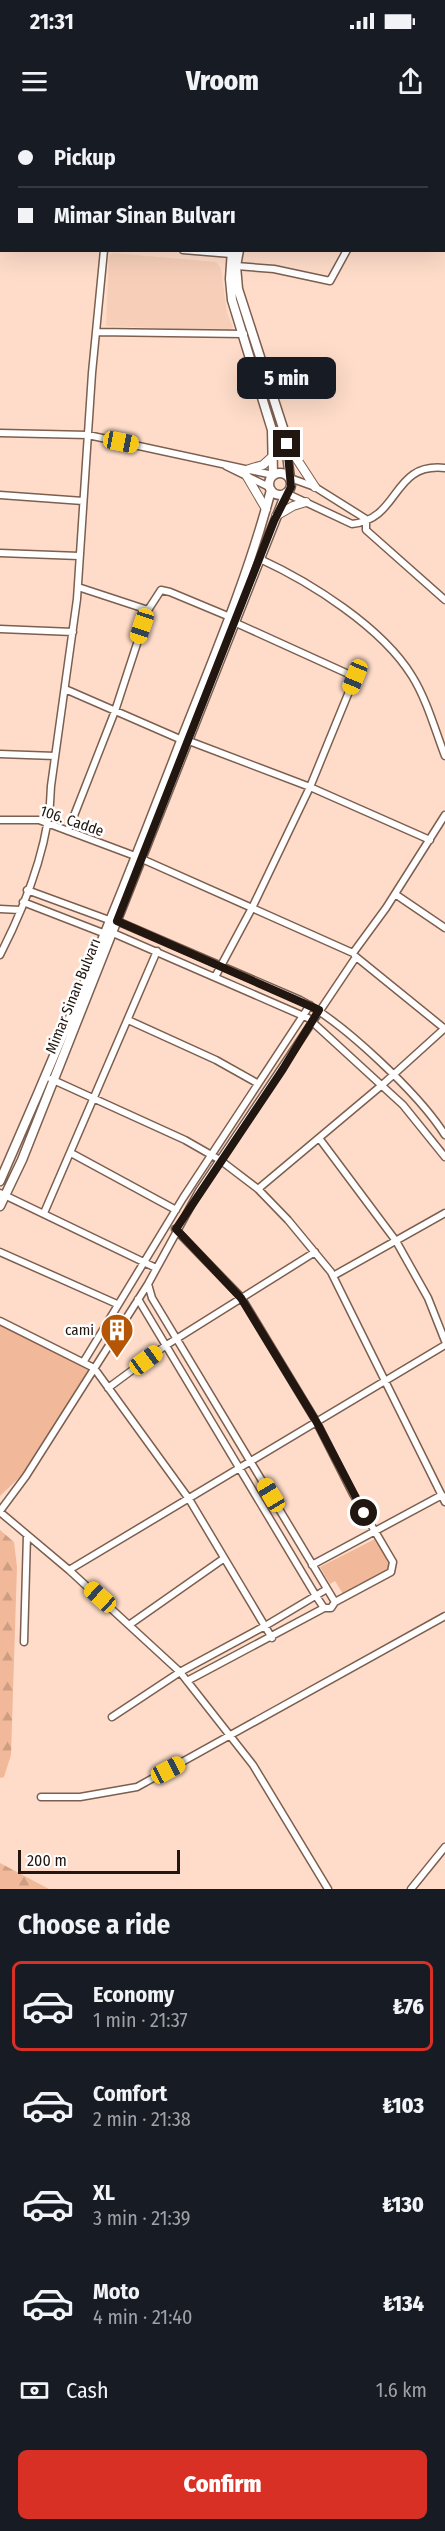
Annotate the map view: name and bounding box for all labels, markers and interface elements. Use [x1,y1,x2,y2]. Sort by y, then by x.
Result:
text: 21:31 [30,8,74,35]
icon: menu [18,65,51,98]
text: Vroom [186,65,259,97]
icon: share [394,65,427,98]
text: Pickup [54,144,116,171]
text: Mimar Sinan Bulvarı [54,202,236,229]
callout: 5 min [238,357,336,399]
text: 5 min [264,366,309,390]
car [102,430,140,454]
route end [273,430,300,457]
car [128,606,156,646]
car [340,657,370,697]
street label: 106. Cadde [38,802,106,840]
street label: Mimar Sinan Bulvarı [42,936,104,1056]
building icon: cami [99,1312,135,1359]
place label: cami [65,1321,94,1339]
car [126,1342,166,1378]
car [254,1475,288,1515]
route start [350,1499,377,1526]
car [81,1578,119,1616]
car [148,1754,188,1786]
scale bar [18,1847,180,1874]
text: 200 m [27,1851,67,1870]
text: Choose a ride [18,1909,170,1941]
icon: car [21,1979,75,2033]
text: Economy [93,1981,174,2008]
text: ₺76 [392,1993,424,2020]
text: 1 min · 21:37 [93,2008,188,2032]
icon: car [21,2078,75,2132]
text: Comfort [93,2080,167,2107]
text: ₺103 [382,2092,424,2119]
text: 2 min · 21:38 [93,2107,191,2131]
icon: car [21,2177,75,2231]
text: XL [93,2179,115,2206]
text: ₺130 [382,2191,424,2218]
text: 3 min · 21:39 [93,2206,190,2230]
icon: car [21,2276,75,2330]
text: Moto [93,2278,140,2305]
text: ₺134 [383,2290,424,2317]
text: 4 min · 21:40 [93,2305,192,2329]
icon: cash [18,2374,51,2407]
text: Cash [66,2377,109,2404]
text: 1.6 km [376,2378,427,2402]
button: Confirm [18,2450,427,2519]

